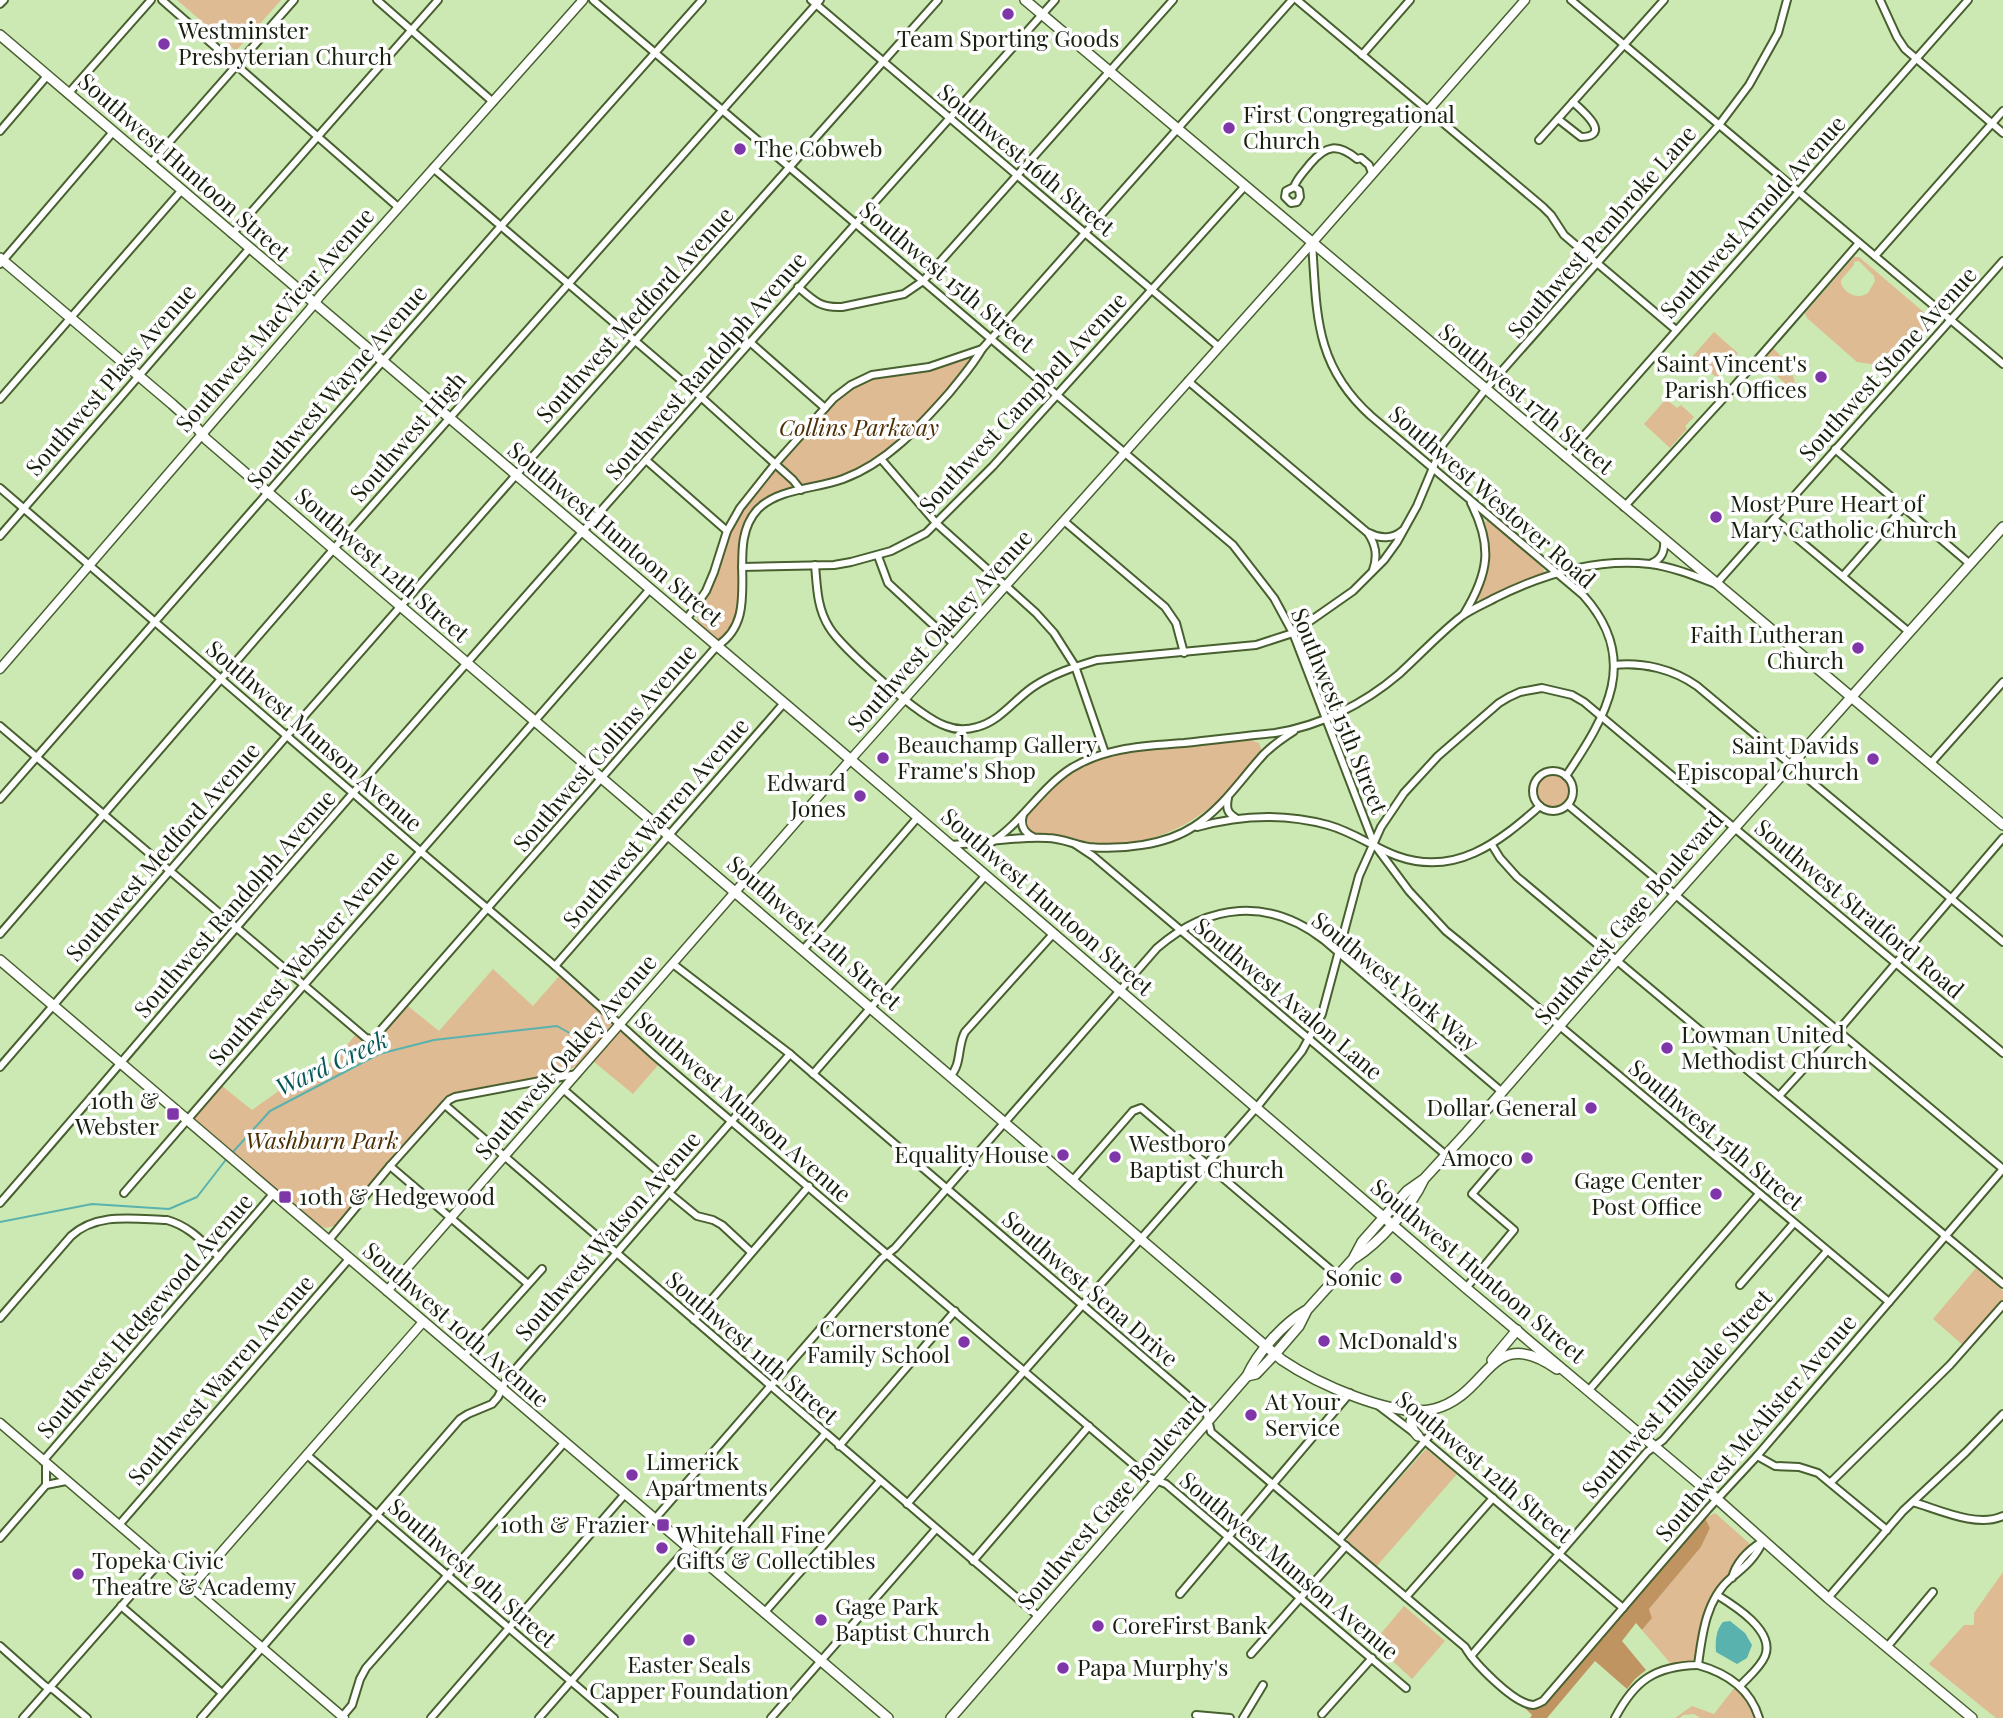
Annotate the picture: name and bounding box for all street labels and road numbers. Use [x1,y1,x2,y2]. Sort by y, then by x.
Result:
street label: Southwest Huntoon Street [72,65,298,267]
street label: Southwest 16th Street [932,76,1123,243]
street label: Southwest Arnold Avenue [1652,108,1852,324]
street label: Southwest Pembroke Lane [1500,118,1702,344]
street label: Southwest 15th Street [854,193,1043,359]
street label: Southwest Medford Avenue [528,199,739,429]
street label: Southwest MacVicar Avenue [168,200,380,438]
street label: Southwest Randolph Avenue [597,244,813,486]
street label: Southwest Stone Avenue [1791,259,1983,467]
street label: Southwest Plass Avenue [18,276,202,482]
street label: Southwest Wayne Avenue [239,277,433,495]
street label: Southwest Campbell Avenue [911,284,1133,519]
street label: Southwest 17th Street [1433,315,1622,481]
street label: Southwest High [342,364,472,508]
street label: Southwest Westover Road [1383,398,1603,594]
street label: Southwest Huntoon Street [502,434,731,633]
street label: Southwest 12th Street [289,480,477,649]
street label: Southwest Oakley Avenue [839,522,1038,738]
street label: Southwest 15th Street [1285,603,1396,819]
street label: Southwest Munson Avenue [200,632,430,837]
street label: Southwest Collins Avenue [505,637,703,857]
street label: Southwest Warren Avenue [555,710,755,934]
street label: Southwest Medford Avenue [58,735,266,967]
street label: Southwest Randolph Avenue [126,782,342,1024]
street label: Southwest Huntoon Street [935,800,1161,1002]
street label: Southwest Gage Boulevard [1526,804,1729,1030]
street label: Southwest Stratford Road [1749,811,1971,1005]
street label: Southwest Webster Avenue [200,843,405,1072]
street label: Southwest 12th Street [721,848,909,1017]
street label: Southwest York Way [1306,904,1486,1058]
street label: Southwest Avalon Lane [1188,910,1390,1086]
street label: Southwest Oakley Avenue [467,947,663,1165]
street label: Southwest Munson Avenue [629,1003,859,1208]
street label: Southwest 15th Street [1623,1051,1812,1217]
street label: Southwest Watson Avenue [507,1123,707,1347]
street label: Southwest Huntoon Street [1365,1171,1594,1370]
street label: Southwest Hedgewood Avenue [29,1186,259,1444]
street label: Southwest Sena Drive [996,1203,1186,1373]
street label: Southwest 10th Avenue [357,1234,557,1413]
street label: Southwest 11th Street [660,1263,846,1431]
street label: Southwest Warren Avenue [120,1267,320,1491]
street label: Southwest Hillsdale Street [1574,1281,1779,1504]
street label: Southwest McAlister Avenue [1647,1307,1862,1547]
street label: Southwest 12th Street [1390,1383,1580,1549]
street label: Southwest Gage Boulevard [1009,1389,1212,1615]
street label: Southwest Munson Avenue [1174,1464,1406,1666]
street label: Southwest 9th Street [382,1490,564,1654]

